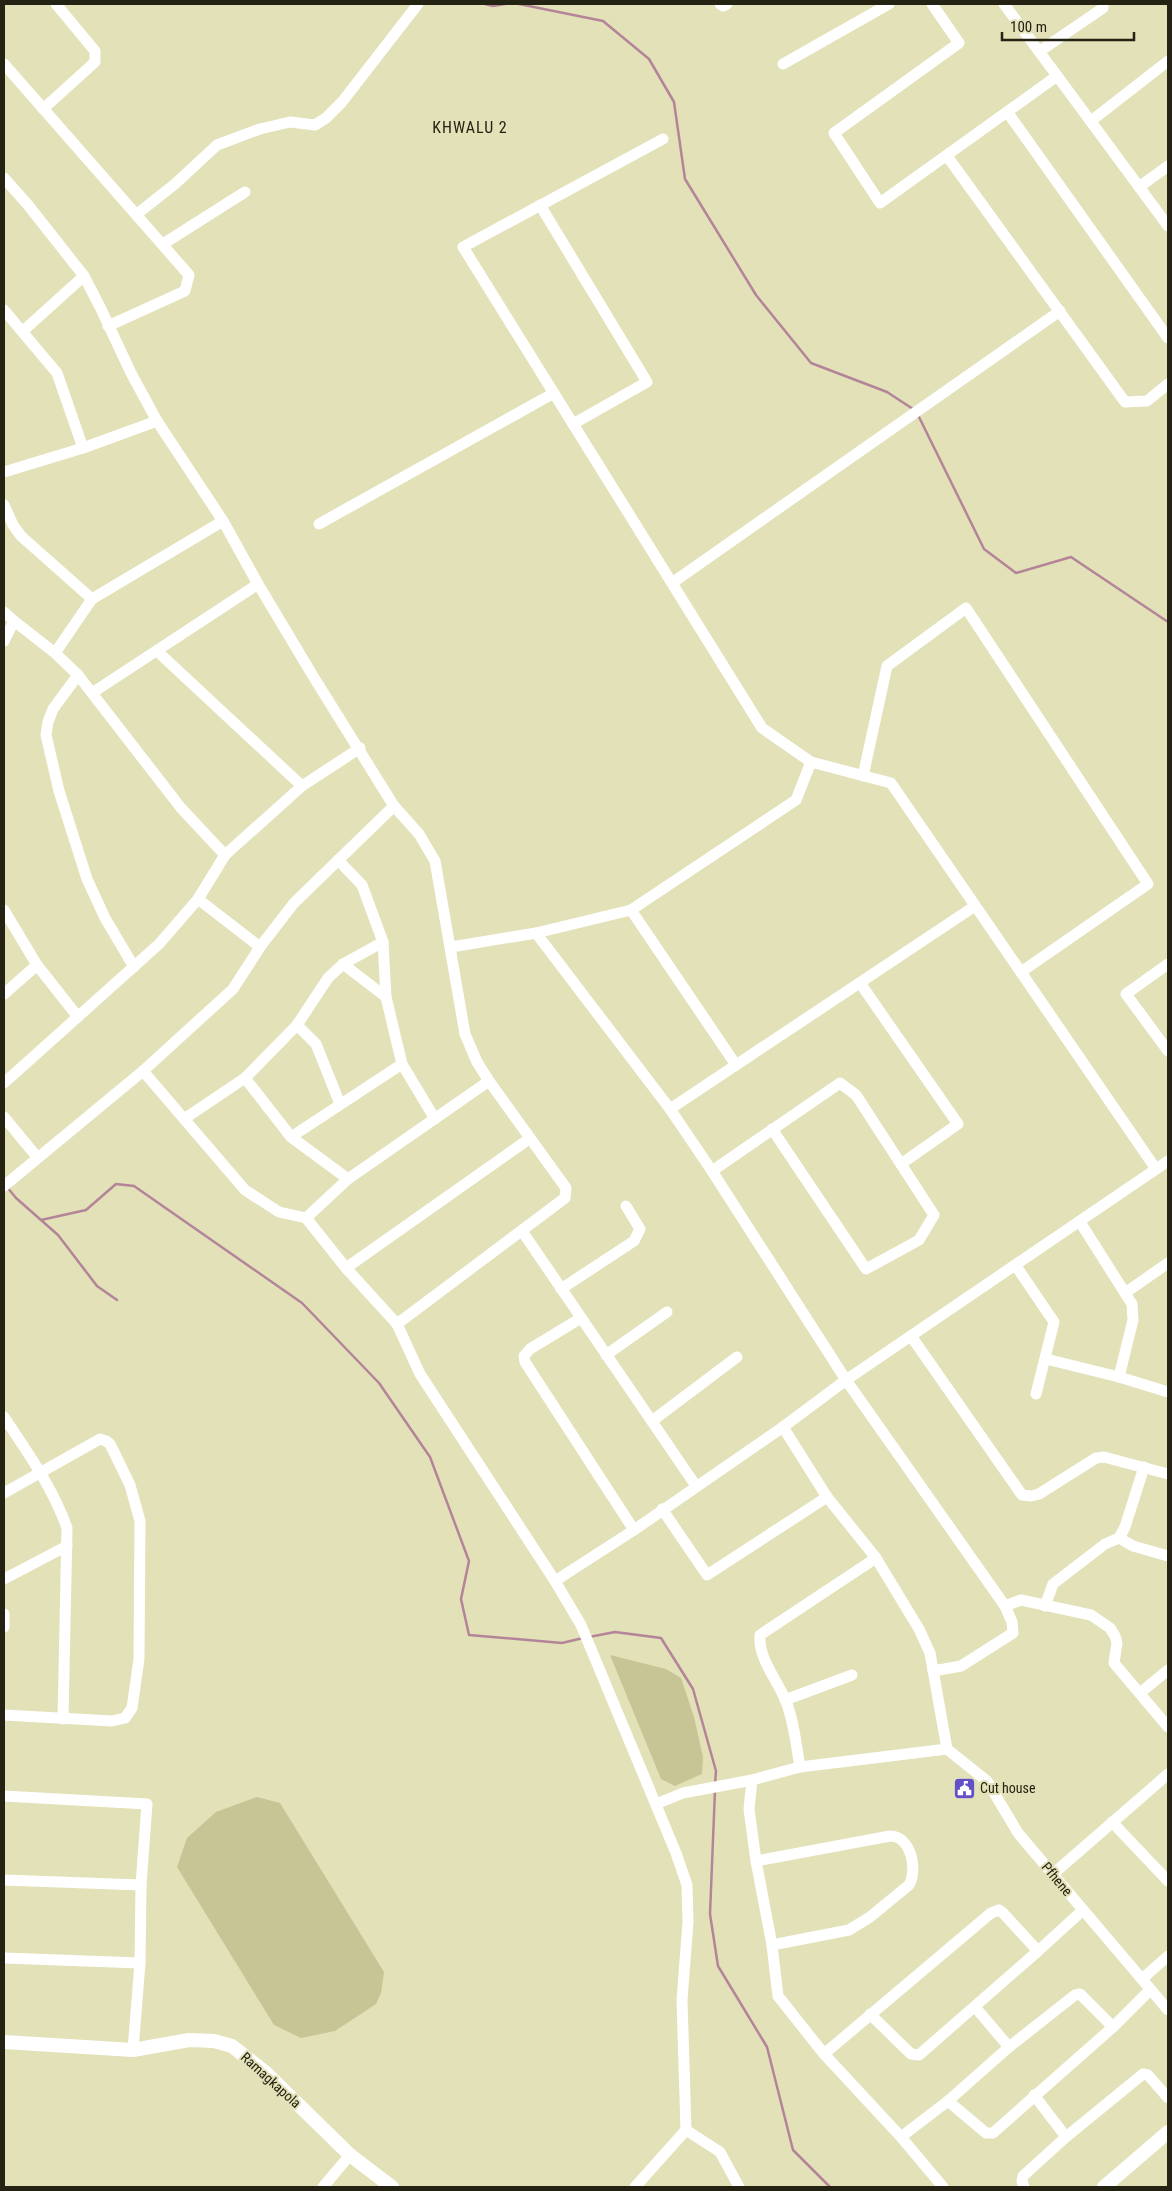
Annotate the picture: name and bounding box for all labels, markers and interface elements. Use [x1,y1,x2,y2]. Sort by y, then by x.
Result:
scale bar [1002,10,1134,42]
text: 100 m [1010,18,1047,36]
district label: KHWALU 2 [432,118,508,137]
public building icon: Cut house [952,1776,976,1800]
place label: Cut house [980,1780,1036,1796]
street label: Pfhene [1038,1859,1076,1899]
street label: Ramagkapola [238,2049,304,2111]

